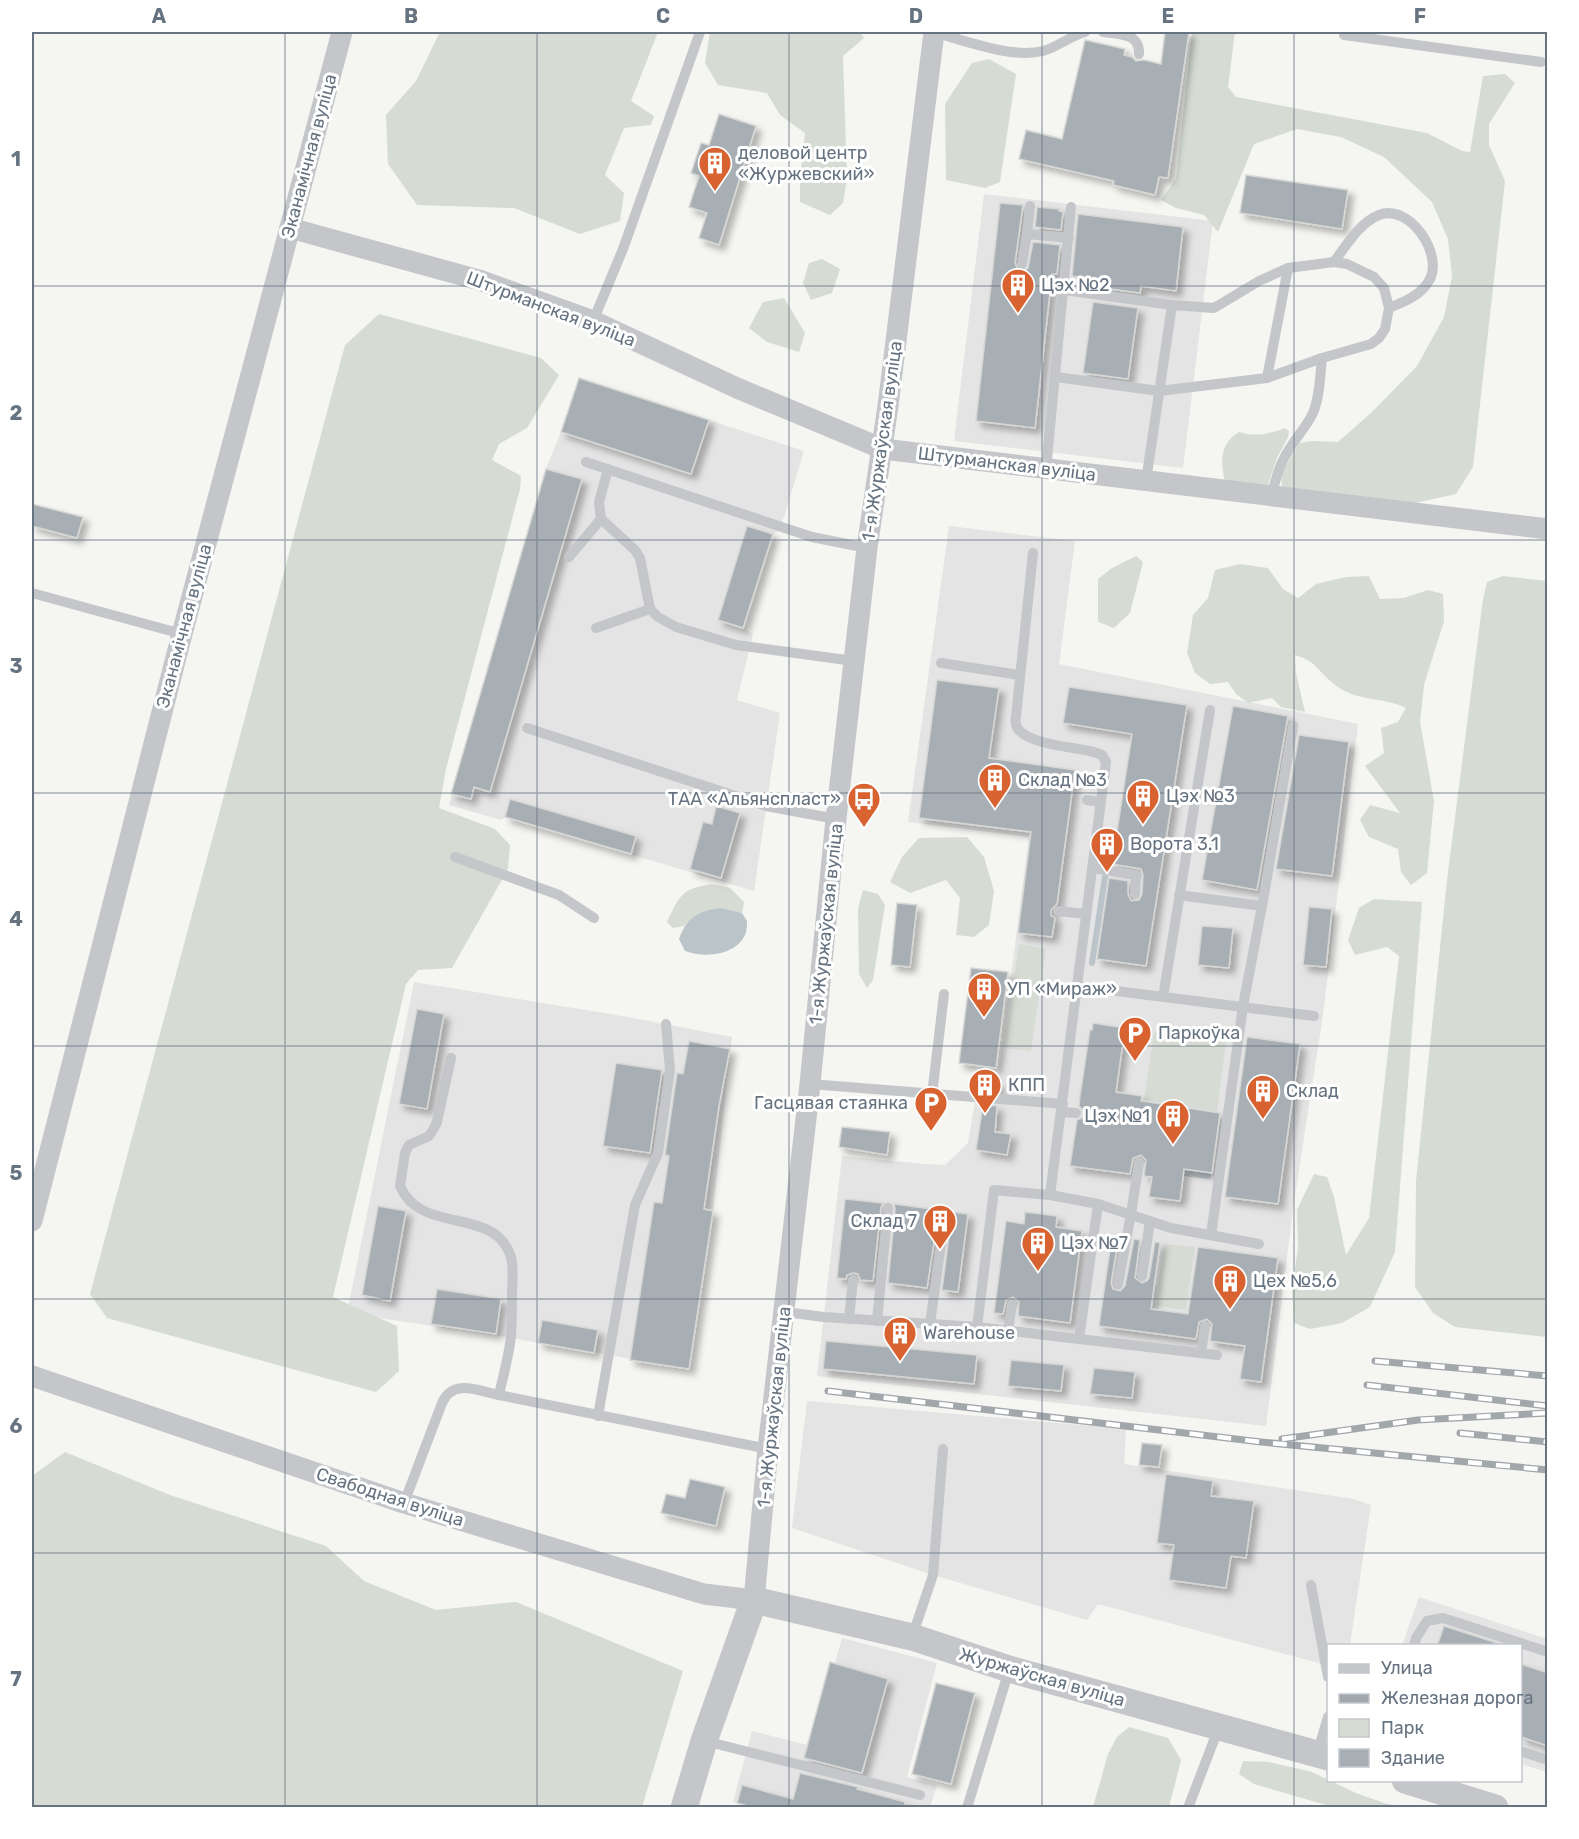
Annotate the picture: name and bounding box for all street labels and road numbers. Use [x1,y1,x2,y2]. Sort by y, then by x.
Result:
street label: Эканамічная вуліца [277,72,341,240]
street label: Штурманская вуліца [463,267,639,351]
street label: 1-я Журжаўская вуліца [857,339,907,543]
street label: Штурманская вуліца [917,442,1097,486]
street label: Эканамічная вуліца [152,542,216,710]
street label: 1-я Журжаўская вуліца [805,822,847,1026]
street label: 1-я Журжаўская вуліца [753,1305,795,1509]
street label: Свабодная вуліца [313,1463,467,1531]
street label: Журжаўская вуліца [957,1643,1127,1711]

